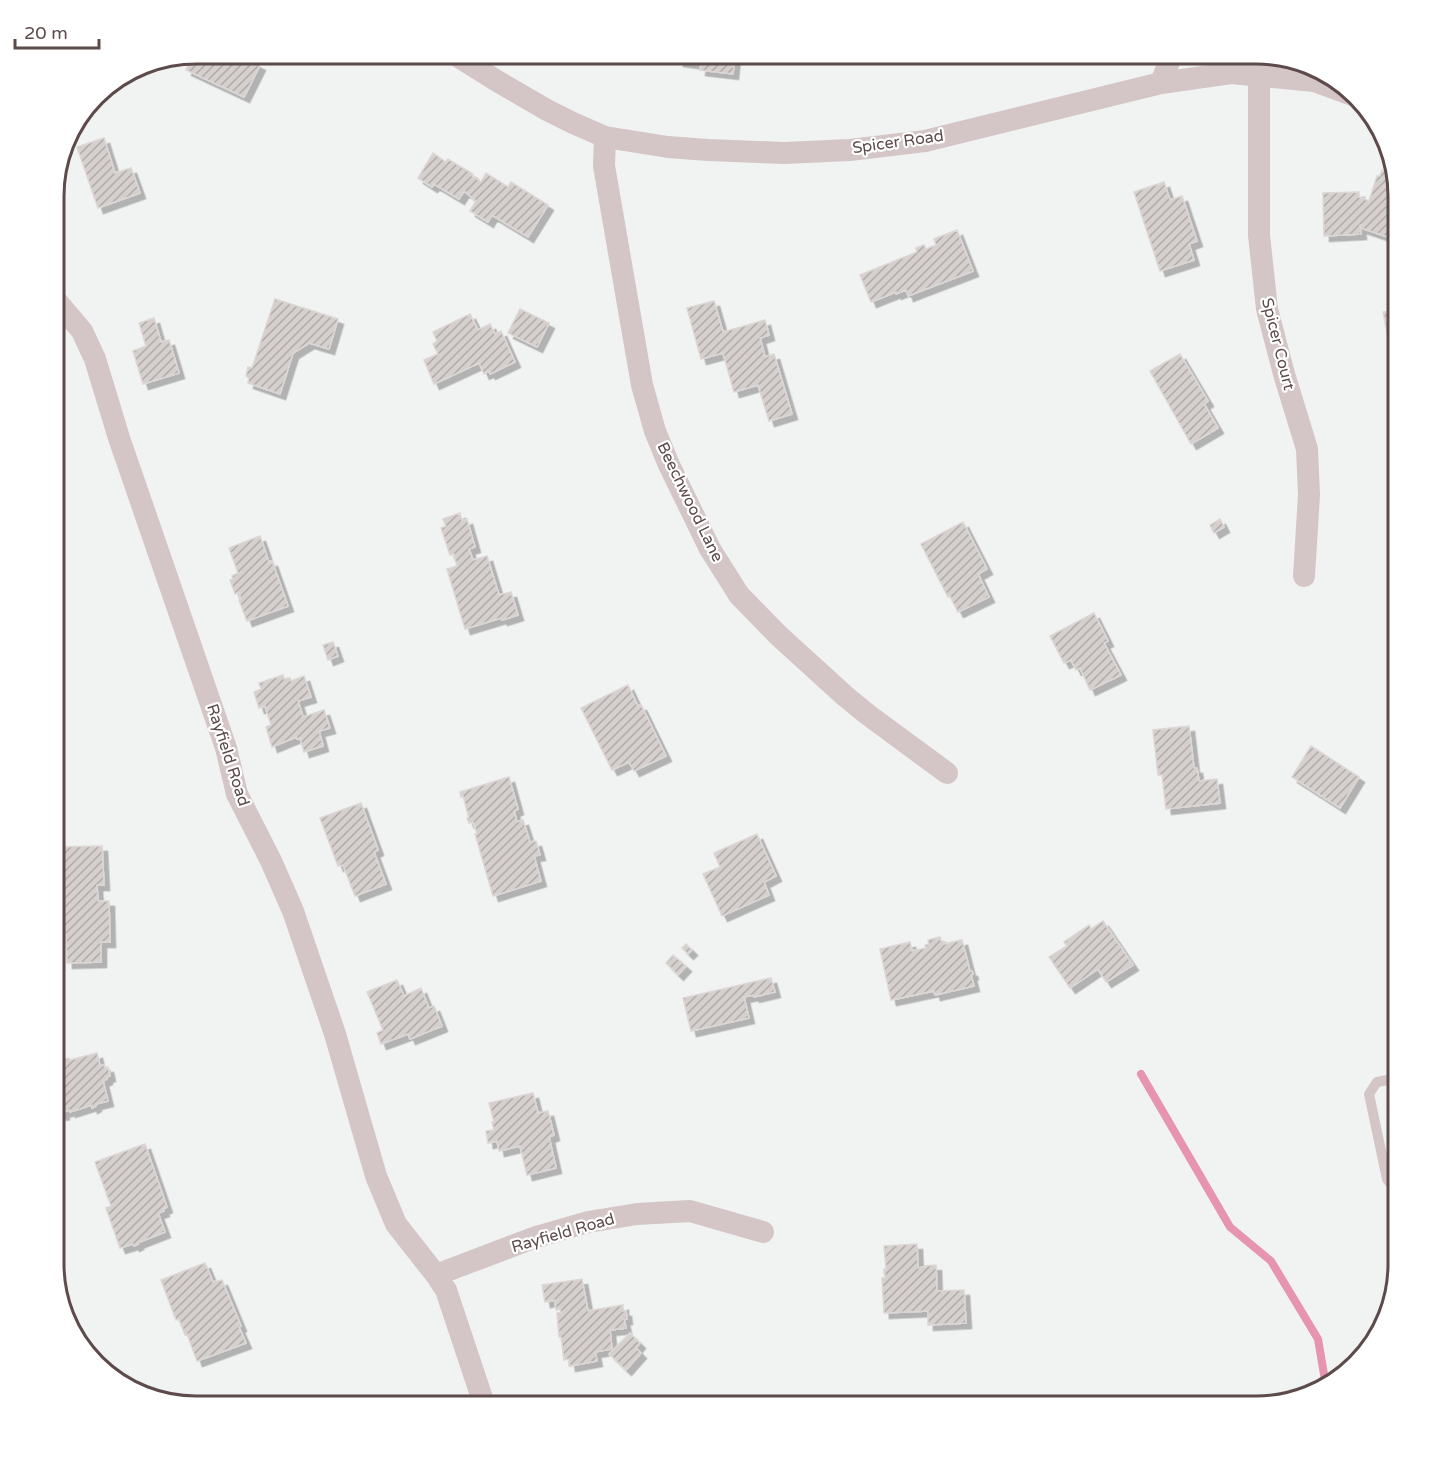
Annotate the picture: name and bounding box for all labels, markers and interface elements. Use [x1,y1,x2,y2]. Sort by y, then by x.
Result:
scale bar [15,12,99,50]
text: 20 m [24,22,68,44]
street label: Spicer Road [851,126,945,158]
street label: Spicer Court [1257,296,1299,392]
street label: Beechwood Lane [652,439,728,565]
street label: Rayfield Road [202,701,254,809]
street label: Rayfield Road [509,1209,617,1257]

